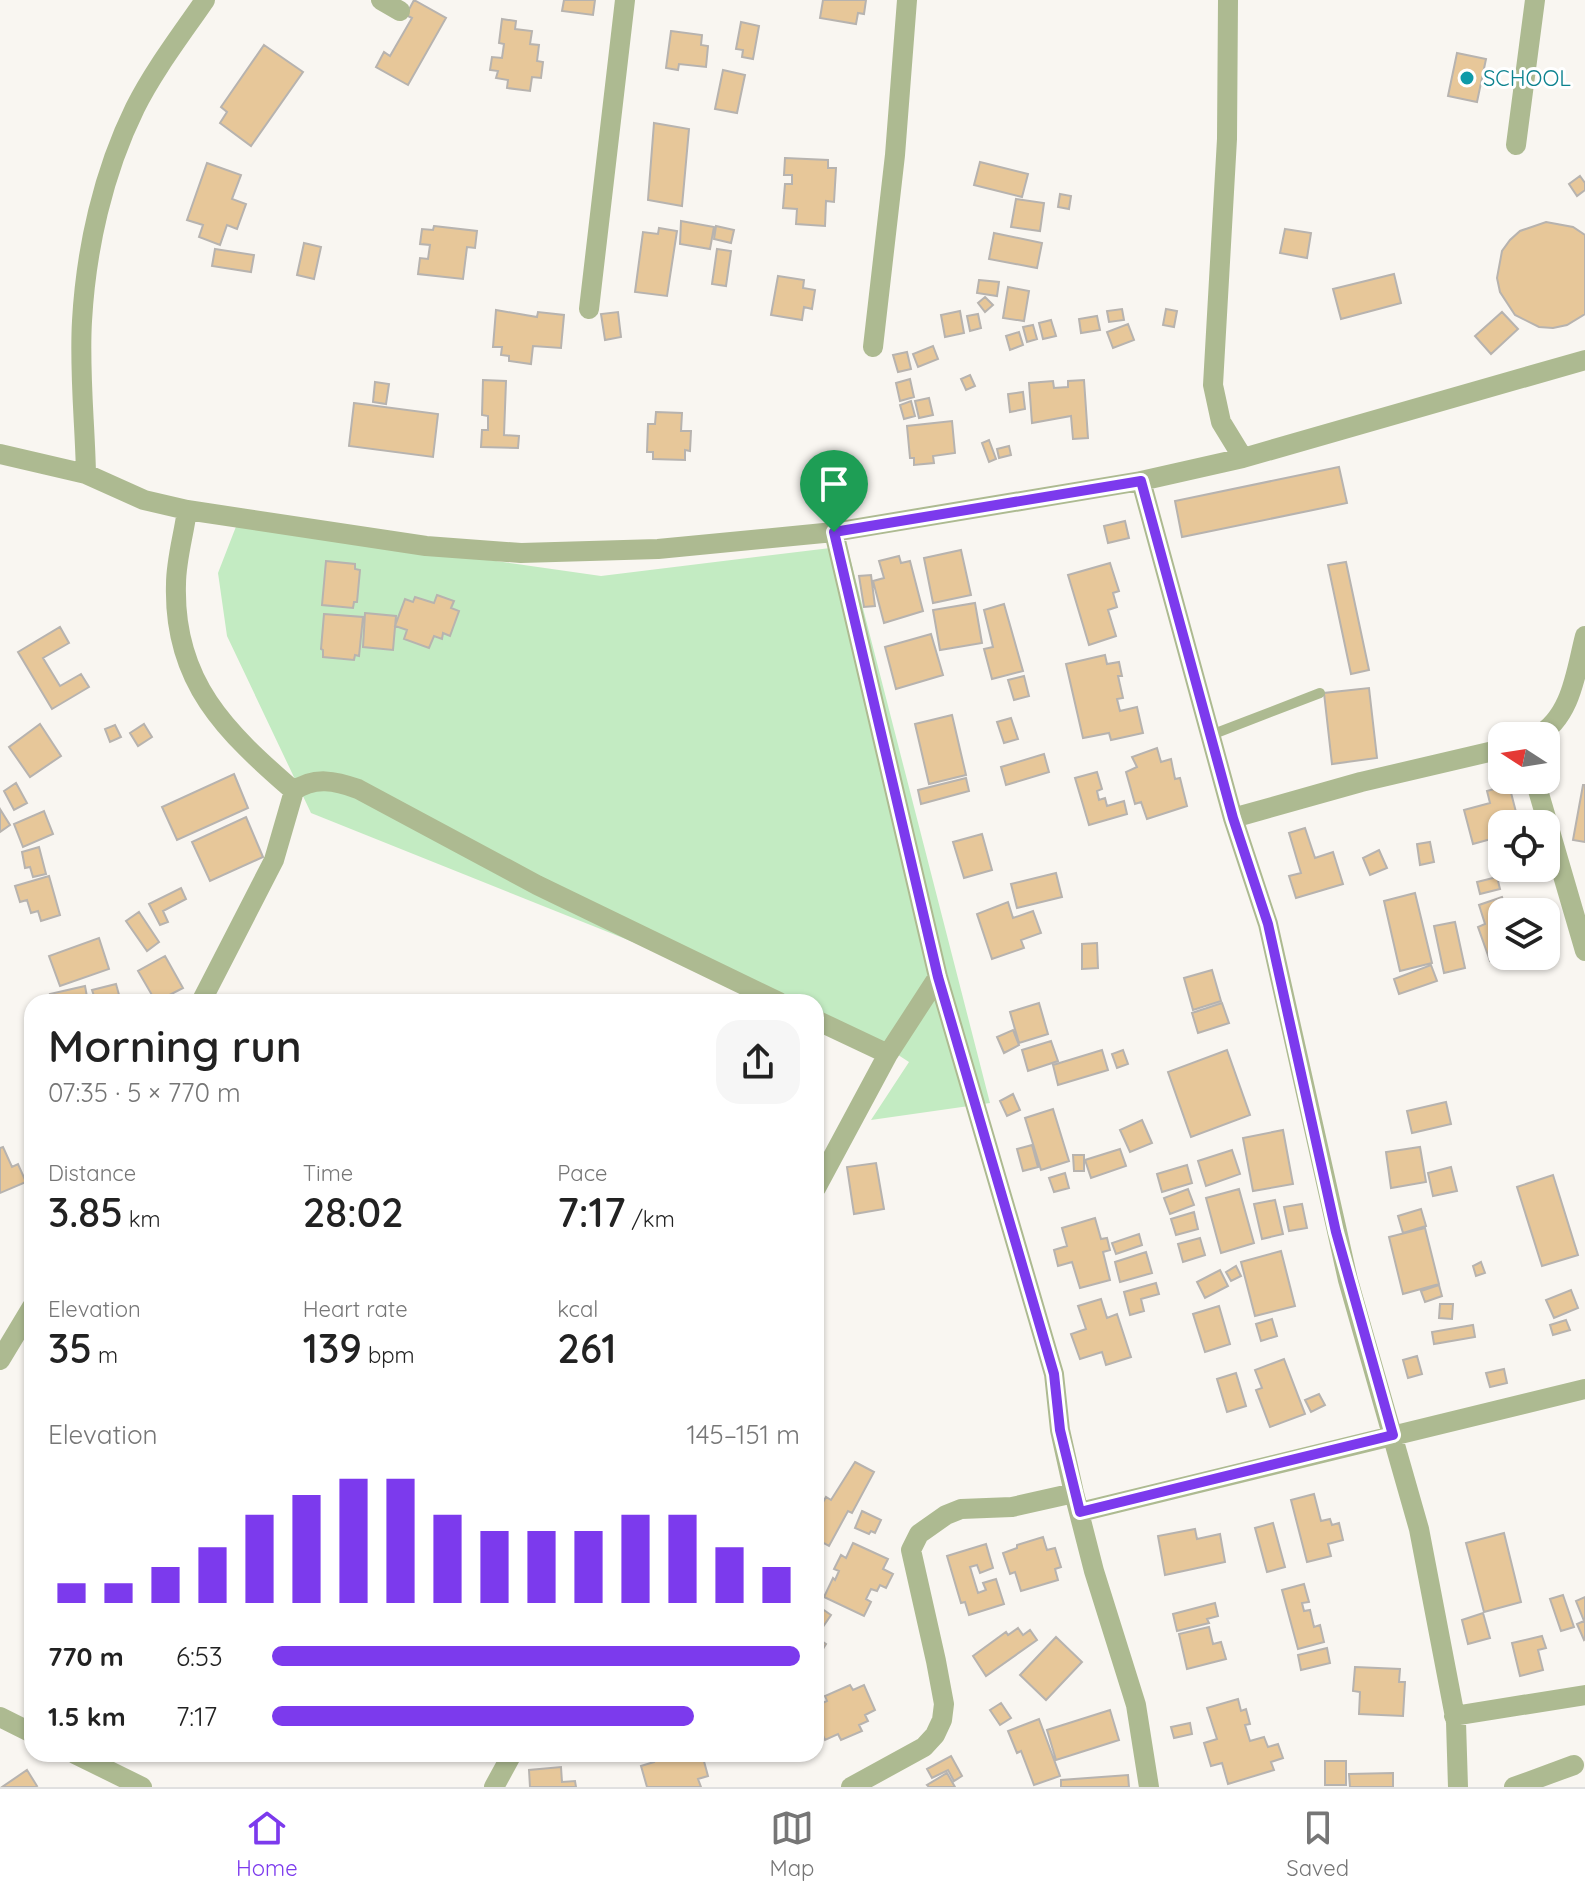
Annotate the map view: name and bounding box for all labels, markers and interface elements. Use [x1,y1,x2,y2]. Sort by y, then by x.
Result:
place label: SCHOOL [1483,64,1571,92]
marker: SCHOOL [1458,69,1476,87]
pin [800,450,868,532]
icon: arrive [812,462,856,506]
north arrow [1488,722,1560,794]
map controls [1488,722,1560,970]
button: locate [1488,810,1560,882]
button: layers [1488,898,1560,970]
text: Morning run [48,1018,302,1073]
button: share [716,1020,800,1104]
text: 07:35 · 5 × 770 m [48,1076,241,1109]
text: Distance [48,1159,136,1187]
text: Time [303,1159,353,1187]
text: Pace [557,1159,608,1187]
text: 3.85 [48,1187,123,1237]
text: 28:02 [303,1187,404,1237]
text: 7:17 [557,1187,625,1237]
text: km [123,1205,161,1233]
text: /km [625,1205,675,1233]
text: Elevation [48,1295,141,1323]
text: Heart rate [303,1295,408,1323]
text: kcal [557,1295,598,1323]
text: 35 [48,1323,92,1373]
text: 139 [303,1323,362,1373]
text: 261 [557,1323,617,1373]
text: m [92,1341,118,1369]
text: bpm [362,1341,415,1369]
text: Elevation [48,1418,158,1451]
text: 145–151 m [686,1418,800,1451]
text: 770 m [48,1640,124,1673]
text: 6:53 [176,1640,223,1673]
text: 1.5 km [48,1700,126,1733]
text: 7:17 [176,1700,217,1733]
tab: Home [236,1806,298,1882]
tab: Map [770,1806,814,1882]
tab: Saved [1286,1806,1349,1882]

